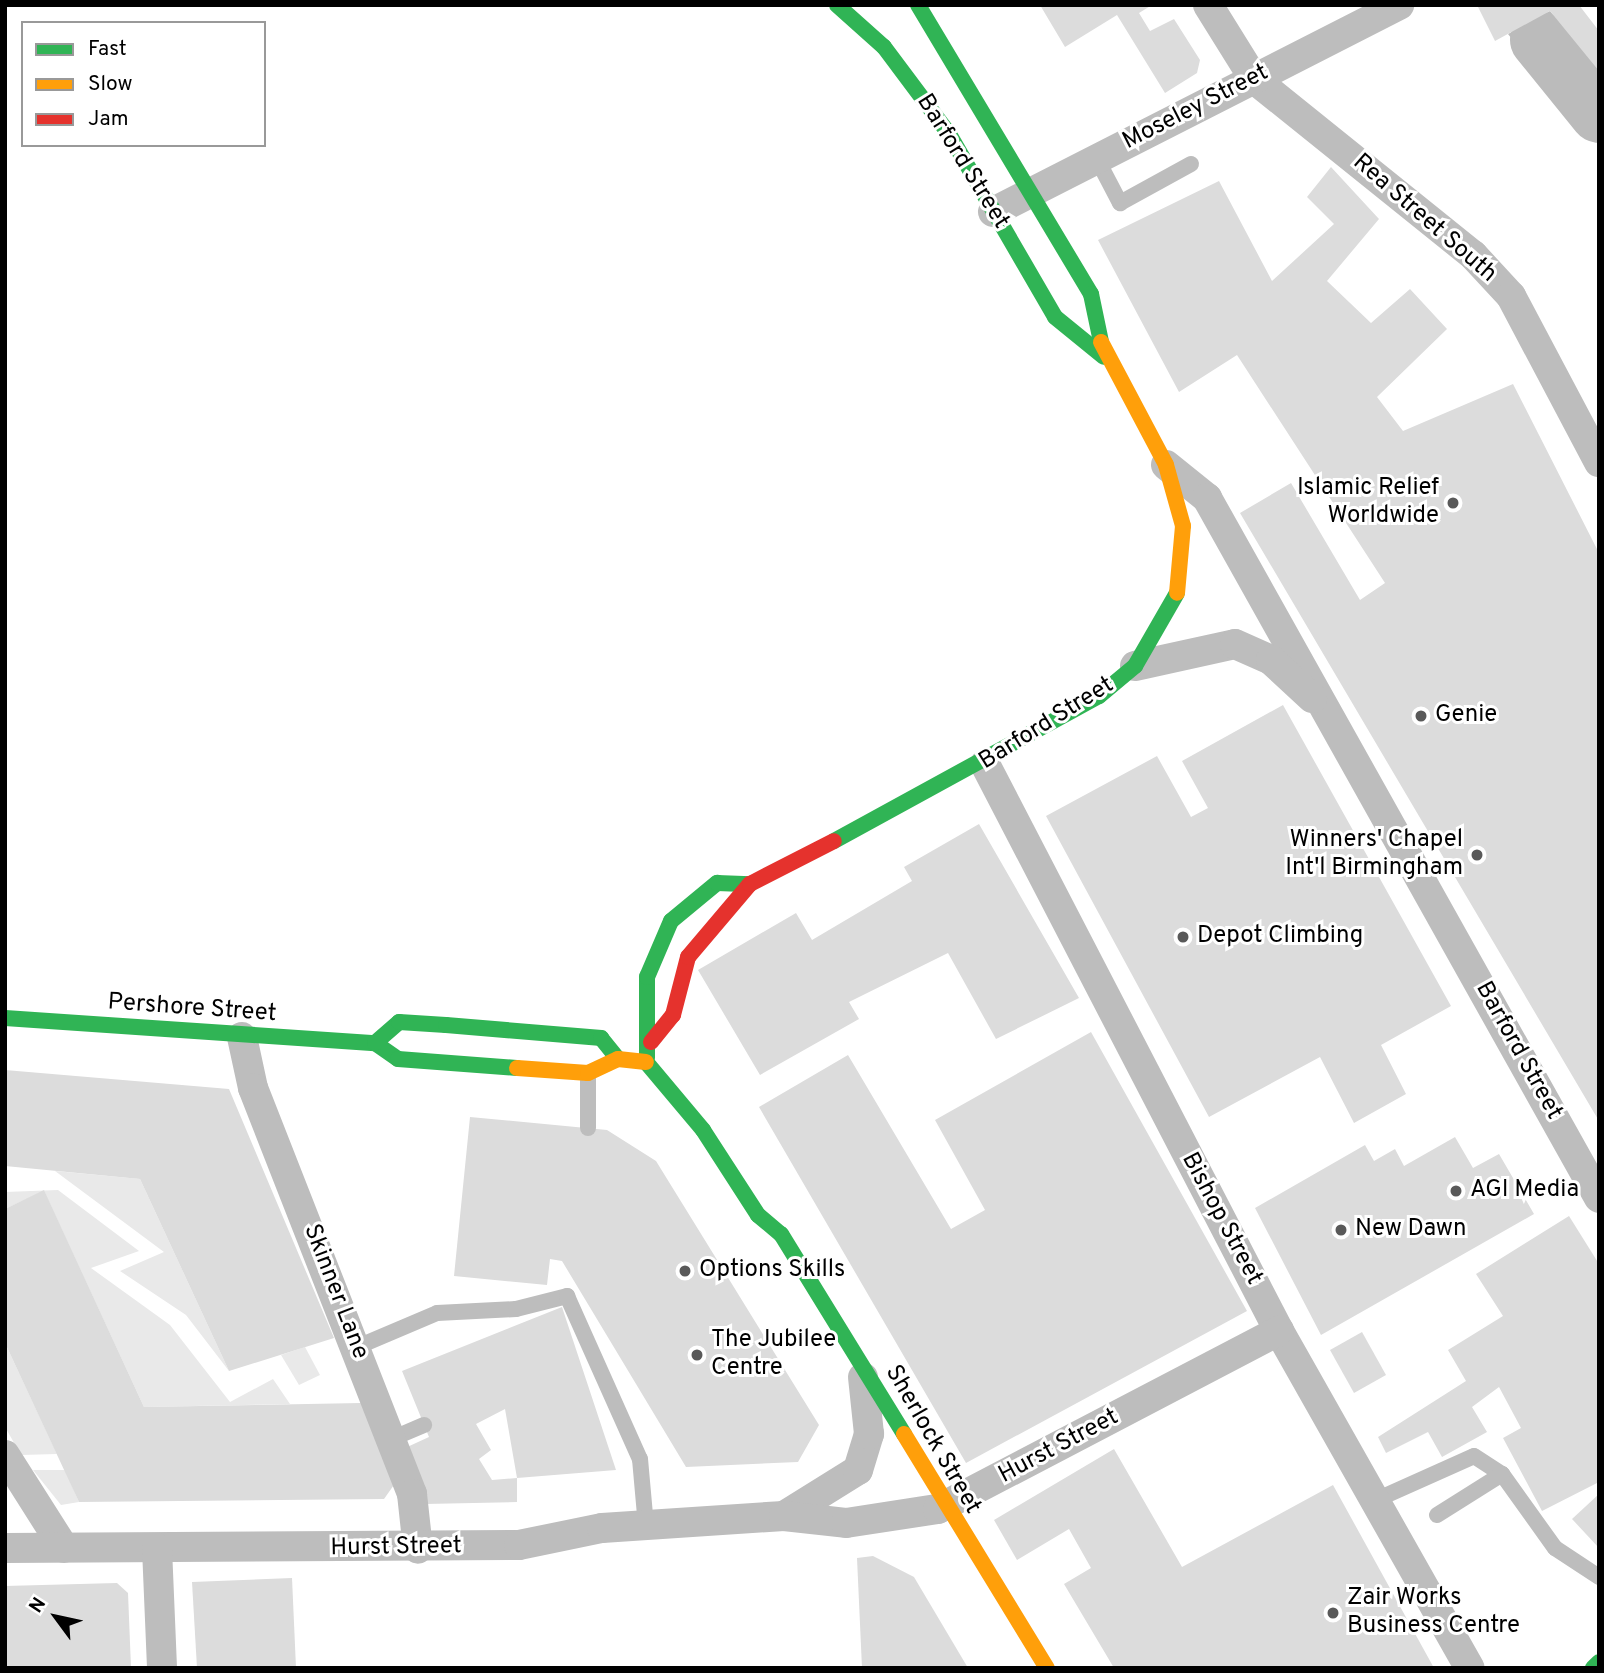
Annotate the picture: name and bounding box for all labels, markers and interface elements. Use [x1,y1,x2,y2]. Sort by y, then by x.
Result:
legend [21,21,266,147]
text: Fast [88,36,127,63]
street label: Moseley Street [1118,59,1274,157]
text: Slow [88,71,133,98]
street label: Barford Street [909,89,1015,235]
text: Jam [88,106,129,133]
street label: Rea Street South [1346,149,1502,289]
place label: Islamic Relief Worldwide [1297,475,1439,531]
marker: Islamic Relief Worldwide [1445,495,1461,511]
street label: Barford Street [974,671,1120,777]
place label: Genie [1435,702,1497,730]
marker: Genie [1413,708,1429,724]
place label: Winners' Chapel Int'l Birmingham [1285,827,1463,883]
marker: Winners' Chapel Int'l Birmingham [1469,847,1485,863]
place label: Depot Climbing [1197,923,1363,951]
marker: Depot Climbing [1175,929,1191,945]
street label: Barford Street [1468,977,1568,1125]
street label: Pershore Street [107,989,277,1029]
street label: Bishop Street [1174,1148,1268,1290]
place label: AGI Media [1470,1177,1579,1205]
marker: AGI Media [1448,1183,1464,1199]
place label: New Dawn [1355,1216,1467,1244]
street label: Skinner Lane [296,1220,374,1364]
marker: New Dawn [1333,1222,1349,1238]
place label: Options Skills [699,1257,845,1285]
marker: Options Skills [677,1263,693,1279]
place label: The Jubilee Centre [711,1327,836,1383]
marker: The Jubilee Centre [689,1347,705,1363]
street label: Sherlock Street [878,1360,986,1520]
street label: Hurst Street [994,1403,1124,1491]
street label: Hurst Street [330,1532,462,1564]
north arrow [21,1582,91,1652]
place label: Zair Works Business Centre [1347,1585,1520,1641]
text: N [25,1593,52,1618]
marker: Zair Works Business Centre [1325,1605,1341,1621]

